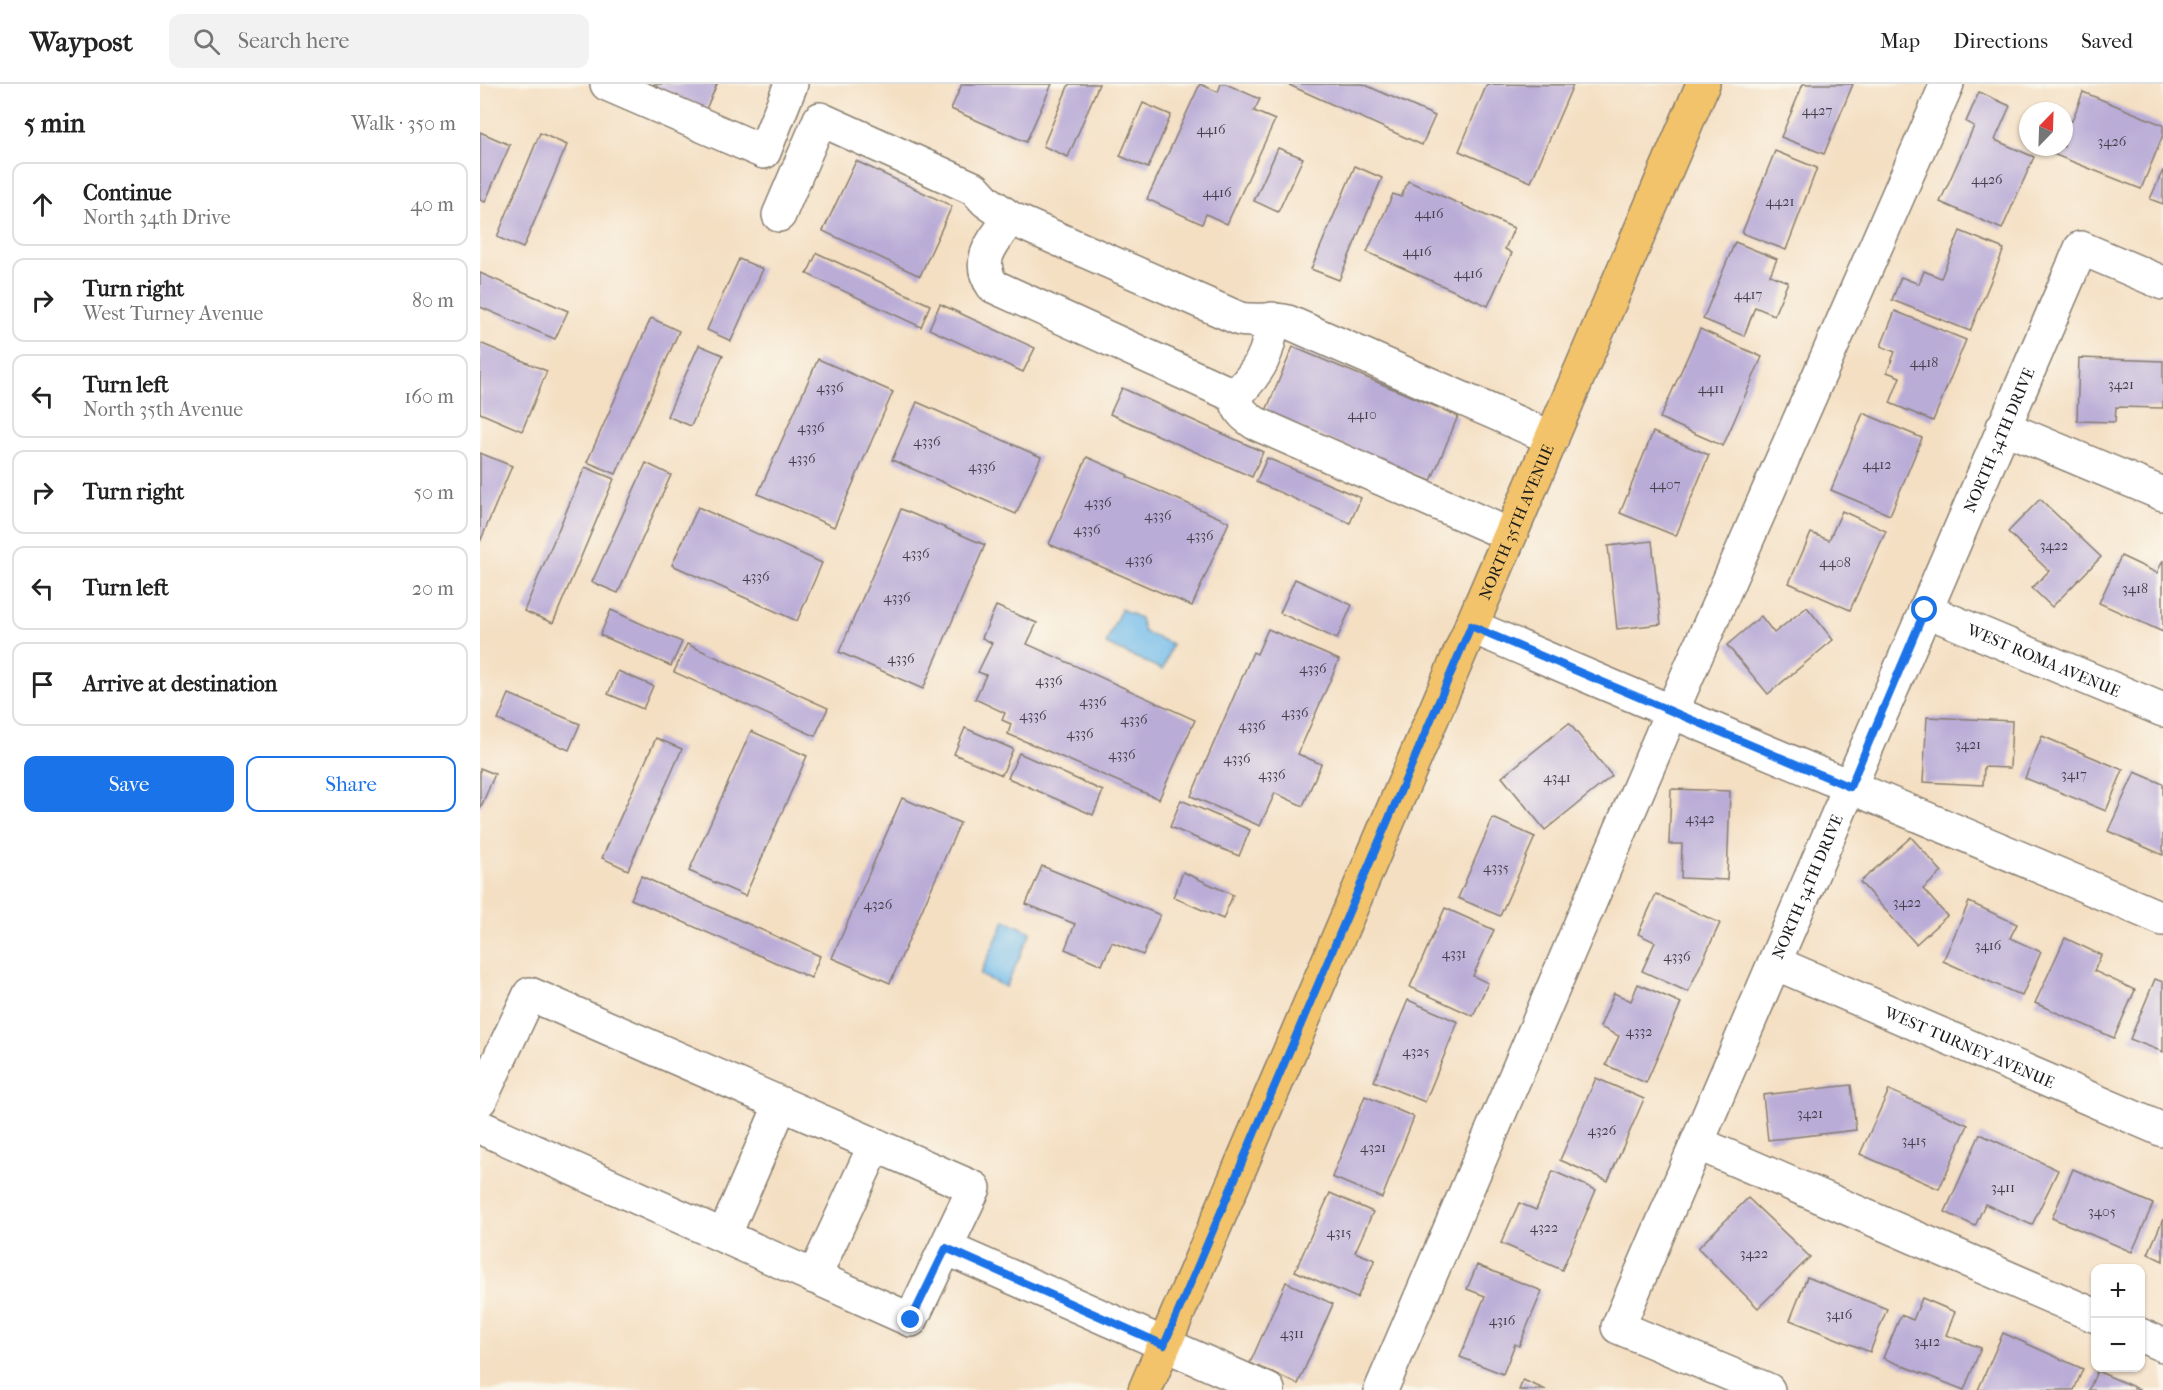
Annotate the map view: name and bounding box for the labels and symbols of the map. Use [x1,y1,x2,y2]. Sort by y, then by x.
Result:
house number: 4427 [1802,102,1833,119]
north arrow [2019,102,2073,156]
house number: 4416 [1196,121,1226,138]
house number: 3426 [2098,133,2127,150]
house number: 4426 [1971,171,2003,188]
house number: 4416 [1202,184,1232,201]
house number: 4421 [1766,193,1794,210]
house number: 4416 [1414,205,1444,222]
house number: 4416 [1402,243,1432,260]
house number: 4416 [1453,265,1483,282]
house number: 4417 [1734,286,1762,303]
house number: 4418 [1910,354,1938,371]
street label: NORTH 34TH DRIVE [1959,365,2038,515]
house number: 3421 [2108,376,2134,393]
house number: 4336 [816,379,844,396]
house number: 4411 [1698,380,1724,397]
house number: 4410 [1347,406,1377,423]
house number: 4336 [797,419,825,436]
house number: 4336 [913,433,941,450]
street label: NORTH 35TH AVENUE [1474,441,1557,602]
house number: 4336 [788,450,816,467]
house number: 4412 [1863,456,1891,473]
house number: 4336 [968,458,996,475]
house number: 4407 [1649,476,1681,493]
house number: 4336 [1084,494,1112,511]
house number: 4336 [1144,507,1172,524]
house number: 4336 [1073,521,1101,538]
house number: 4336 [1186,527,1214,544]
house number: 3422 [2040,537,2068,554]
house number: 4336 [902,545,930,562]
house number: 4336 [1125,551,1153,568]
house number: 4408 [1819,554,1851,571]
house number: 4336 [742,568,770,585]
house number: 3418 [2122,580,2148,597]
house number: 4336 [883,589,911,606]
route start [1911,596,1937,622]
street label: WEST ROMA AVENUE [1964,619,2123,701]
house number: 4336 [887,650,915,667]
house number: 4336 [1299,660,1327,677]
house number: 4336 [1035,672,1063,689]
house number: 4336 [1079,693,1107,710]
house number: 4336 [1281,704,1309,721]
house number: 4336 [1019,707,1047,724]
house number: 4336 [1120,711,1148,728]
house number: 4336 [1238,717,1266,734]
house number: 4336 [1066,725,1094,742]
house number: 3421 [1955,736,1981,753]
house number: 4336 [1108,746,1136,763]
house number: 4336 [1223,750,1251,767]
house number: 4336 [1258,766,1286,783]
house number: 3417 [2061,766,2087,783]
house number: 4341 [1543,769,1571,786]
house number: 4342 [1685,810,1715,827]
street label: NORTH 34TH DRIVE [1768,811,1846,962]
house number: 4335 [1483,859,1509,876]
house number: 3422 [1893,894,1921,911]
house number: 4326 [864,896,893,913]
house number: 3416 [1975,937,2002,954]
house number: 4331 [1442,945,1466,962]
house number: 4336 [1663,948,1691,965]
street label: WEST TURNEY AVENUE [1881,1002,2058,1092]
house number: 4332 [1626,1023,1652,1040]
house number: 4325 [1402,1043,1430,1060]
house number: 3421 [1797,1105,1823,1122]
house number: 4326 [1588,1122,1617,1139]
house number: 3415 [1902,1132,1927,1149]
house number: 4321 [1360,1139,1386,1156]
house number: 3411 [1991,1179,2015,1196]
house number: 3405 [2088,1203,2116,1220]
house number: 4322 [1530,1219,1558,1236]
house number: 4315 [1327,1224,1352,1241]
house number: 3422 [1740,1245,1768,1262]
route end [897,1306,923,1332]
house number: 3416 [1826,1306,1853,1323]
house number: 4316 [1489,1312,1516,1329]
house number: 4311 [1280,1325,1304,1342]
house number: 3412 [1914,1333,1940,1350]

